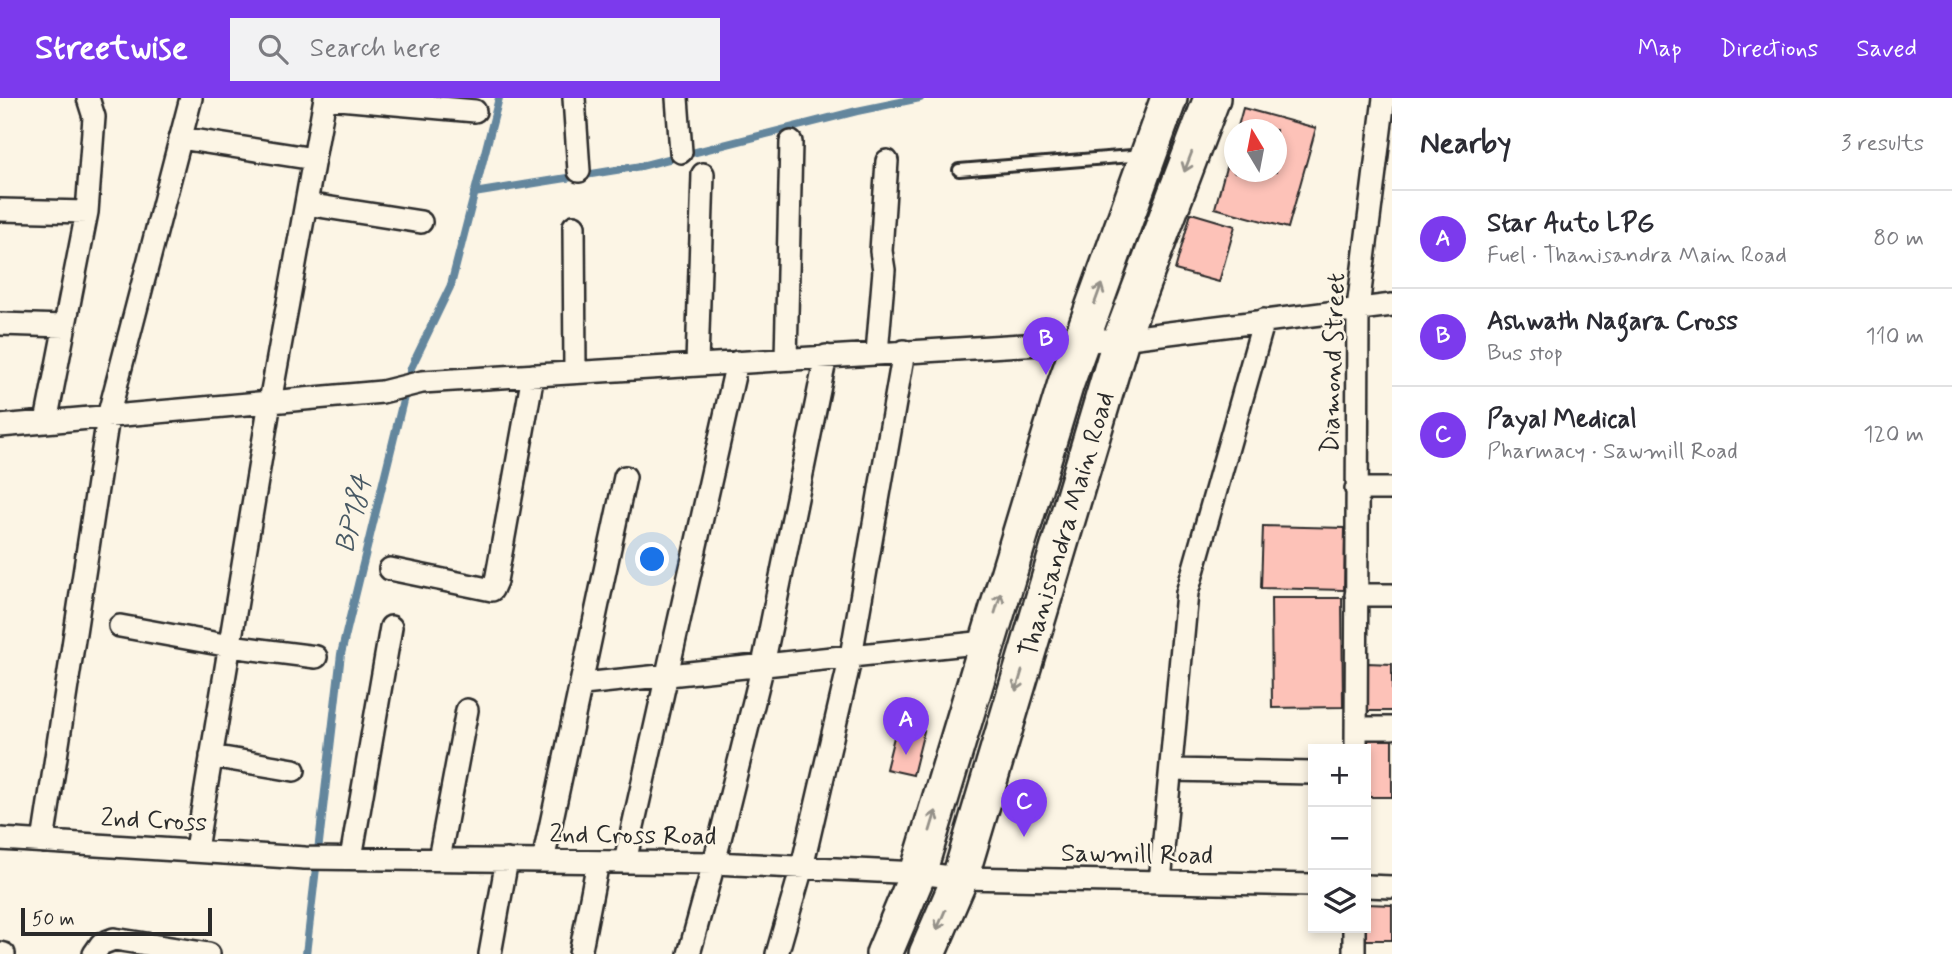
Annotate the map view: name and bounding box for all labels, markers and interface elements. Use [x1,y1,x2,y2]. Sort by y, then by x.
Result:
search box [230,18,720,81]
text: Streetwise [35,27,188,71]
icon: search [254,30,292,68]
text: Search here [310,32,441,66]
text: Map [1638,34,1682,65]
text: Directions [1720,34,1818,65]
text: Saved [1856,34,1917,65]
north arrow [1224,119,1287,182]
text: Nearby [1420,124,1511,163]
text: 3 results [1841,129,1924,159]
one-way arrow [1180,150,1193,172]
text: Star Auto LPG [1487,207,1654,241]
text: A [1435,224,1451,254]
text: 80 m [1873,224,1924,254]
text: Fuel · Thanisandra Main Road [1487,241,1787,271]
street label: Diamond Street [1314,272,1354,454]
one-way arrow [1093,283,1105,305]
text: Ashwath Nagara Cross [1487,305,1738,339]
pin: B [1023,317,1069,375]
text: B [1436,322,1450,352]
text: 110 m [1865,322,1924,352]
text: Bus stop [1487,339,1563,369]
street label: Thanisandra Main Road [1012,388,1123,662]
text: Payal Medical [1487,403,1637,437]
text: C [1435,420,1451,450]
text: 120 m [1863,420,1924,450]
text: Pharmacy · Sawmill Road [1487,437,1738,467]
water label: BP184 [327,470,382,557]
your location [635,542,669,576]
one-way arrow [993,593,1006,615]
one-way arrow [1011,670,1024,692]
pin: A [883,697,929,755]
map controls [1308,744,1371,933]
button: + [1308,744,1371,807]
pin: C [1001,779,1047,837]
street label: 2nd Cross [100,801,208,841]
button: − [1308,807,1371,870]
one-way arrow [927,810,940,832]
street label: 2nd Cross Road [549,818,717,854]
street label: Sawmill Road [1060,837,1213,873]
button: layers [1308,870,1371,933]
scale bar [21,905,212,937]
text: 50 m [32,907,75,932]
one-way arrow [934,909,947,931]

